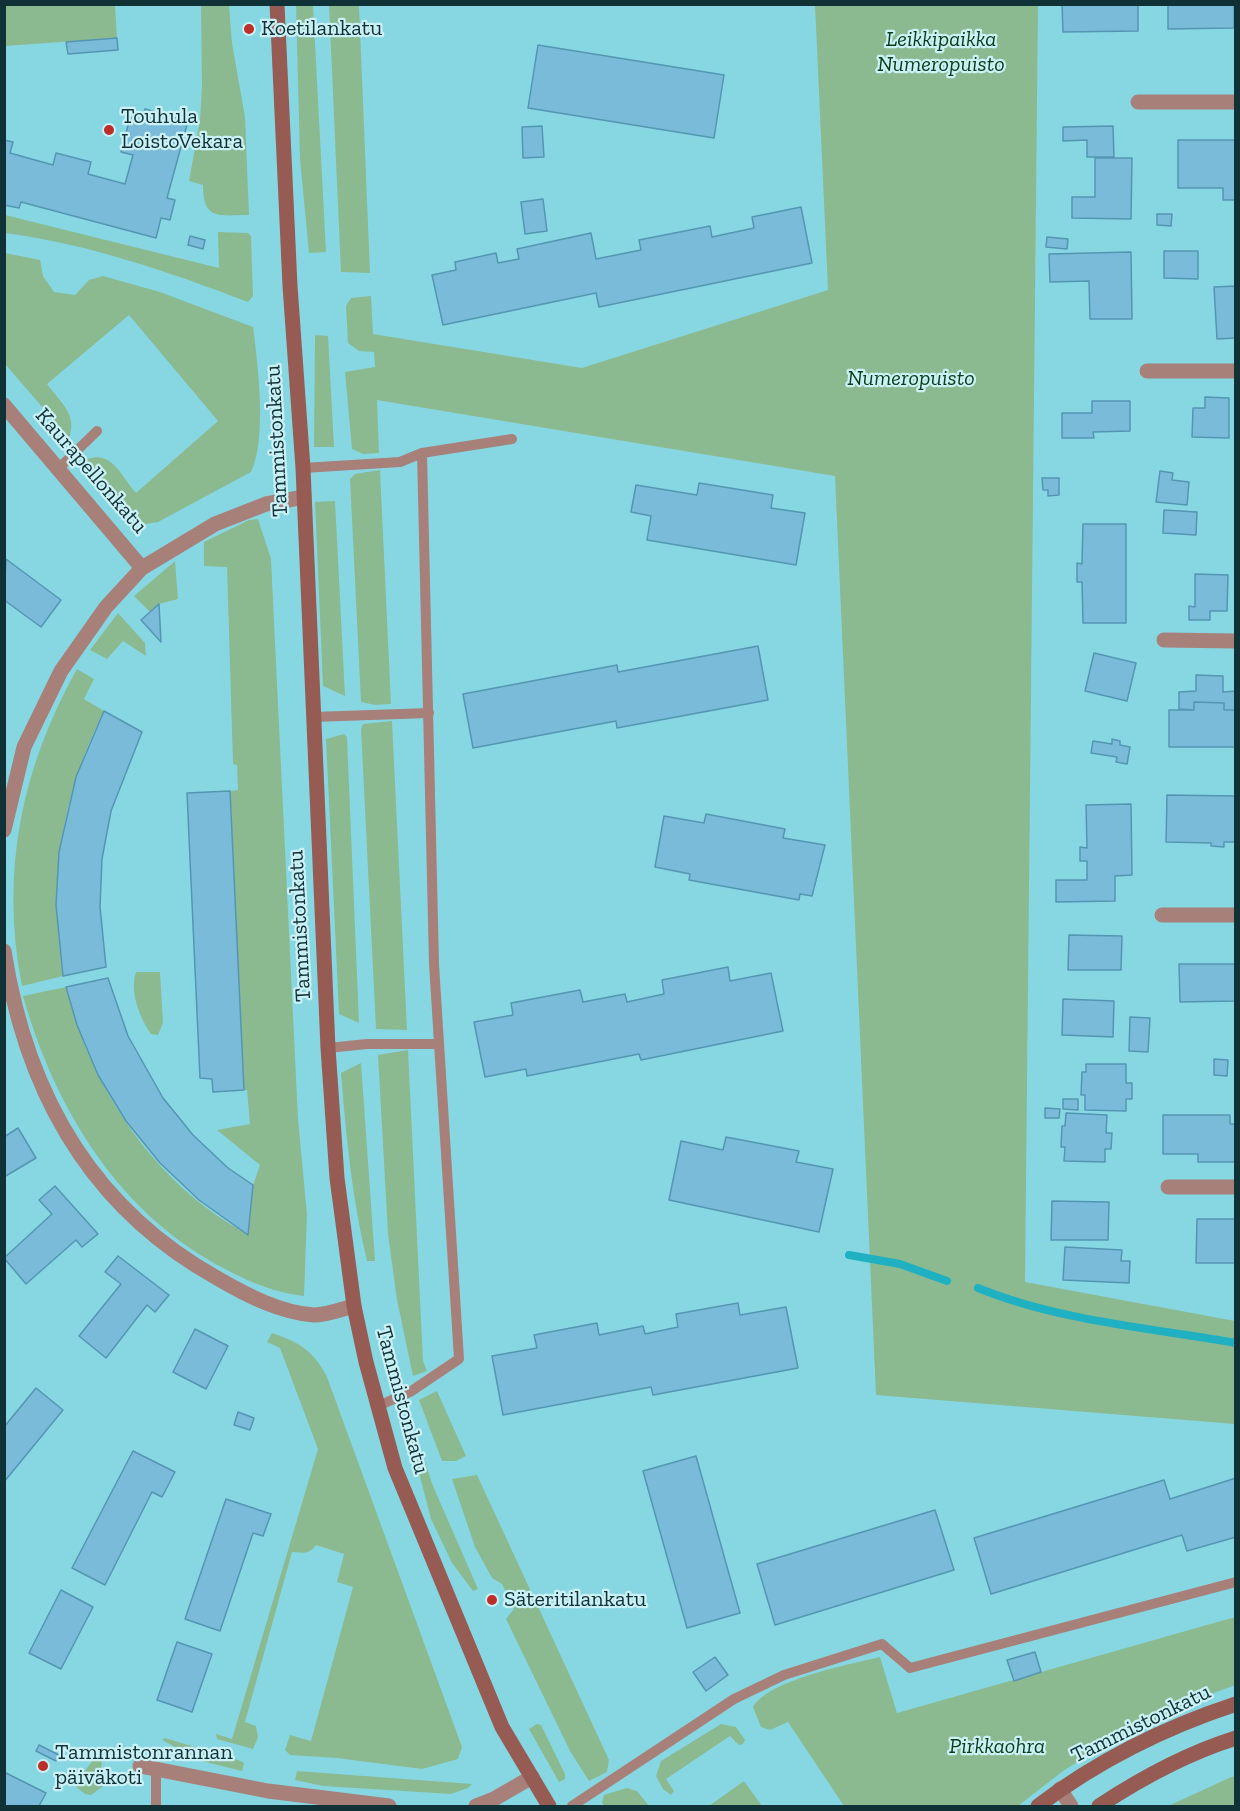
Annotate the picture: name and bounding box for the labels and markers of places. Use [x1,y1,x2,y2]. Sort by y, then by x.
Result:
place label: Koetilankatu [261,16,382,42]
marker: Koetilankatu [242,22,256,36]
place label: Touhula LoistoVekara [121,104,243,156]
marker: Touhula LoistoVekara [102,123,116,137]
place label: Säteritilankatu [504,1587,646,1613]
marker: Säteritilankatu [485,1593,499,1607]
place label: Tammistonrannan päiväkoti [55,1740,233,1792]
marker: Tammistonrannan päiväkoti [36,1759,50,1773]

